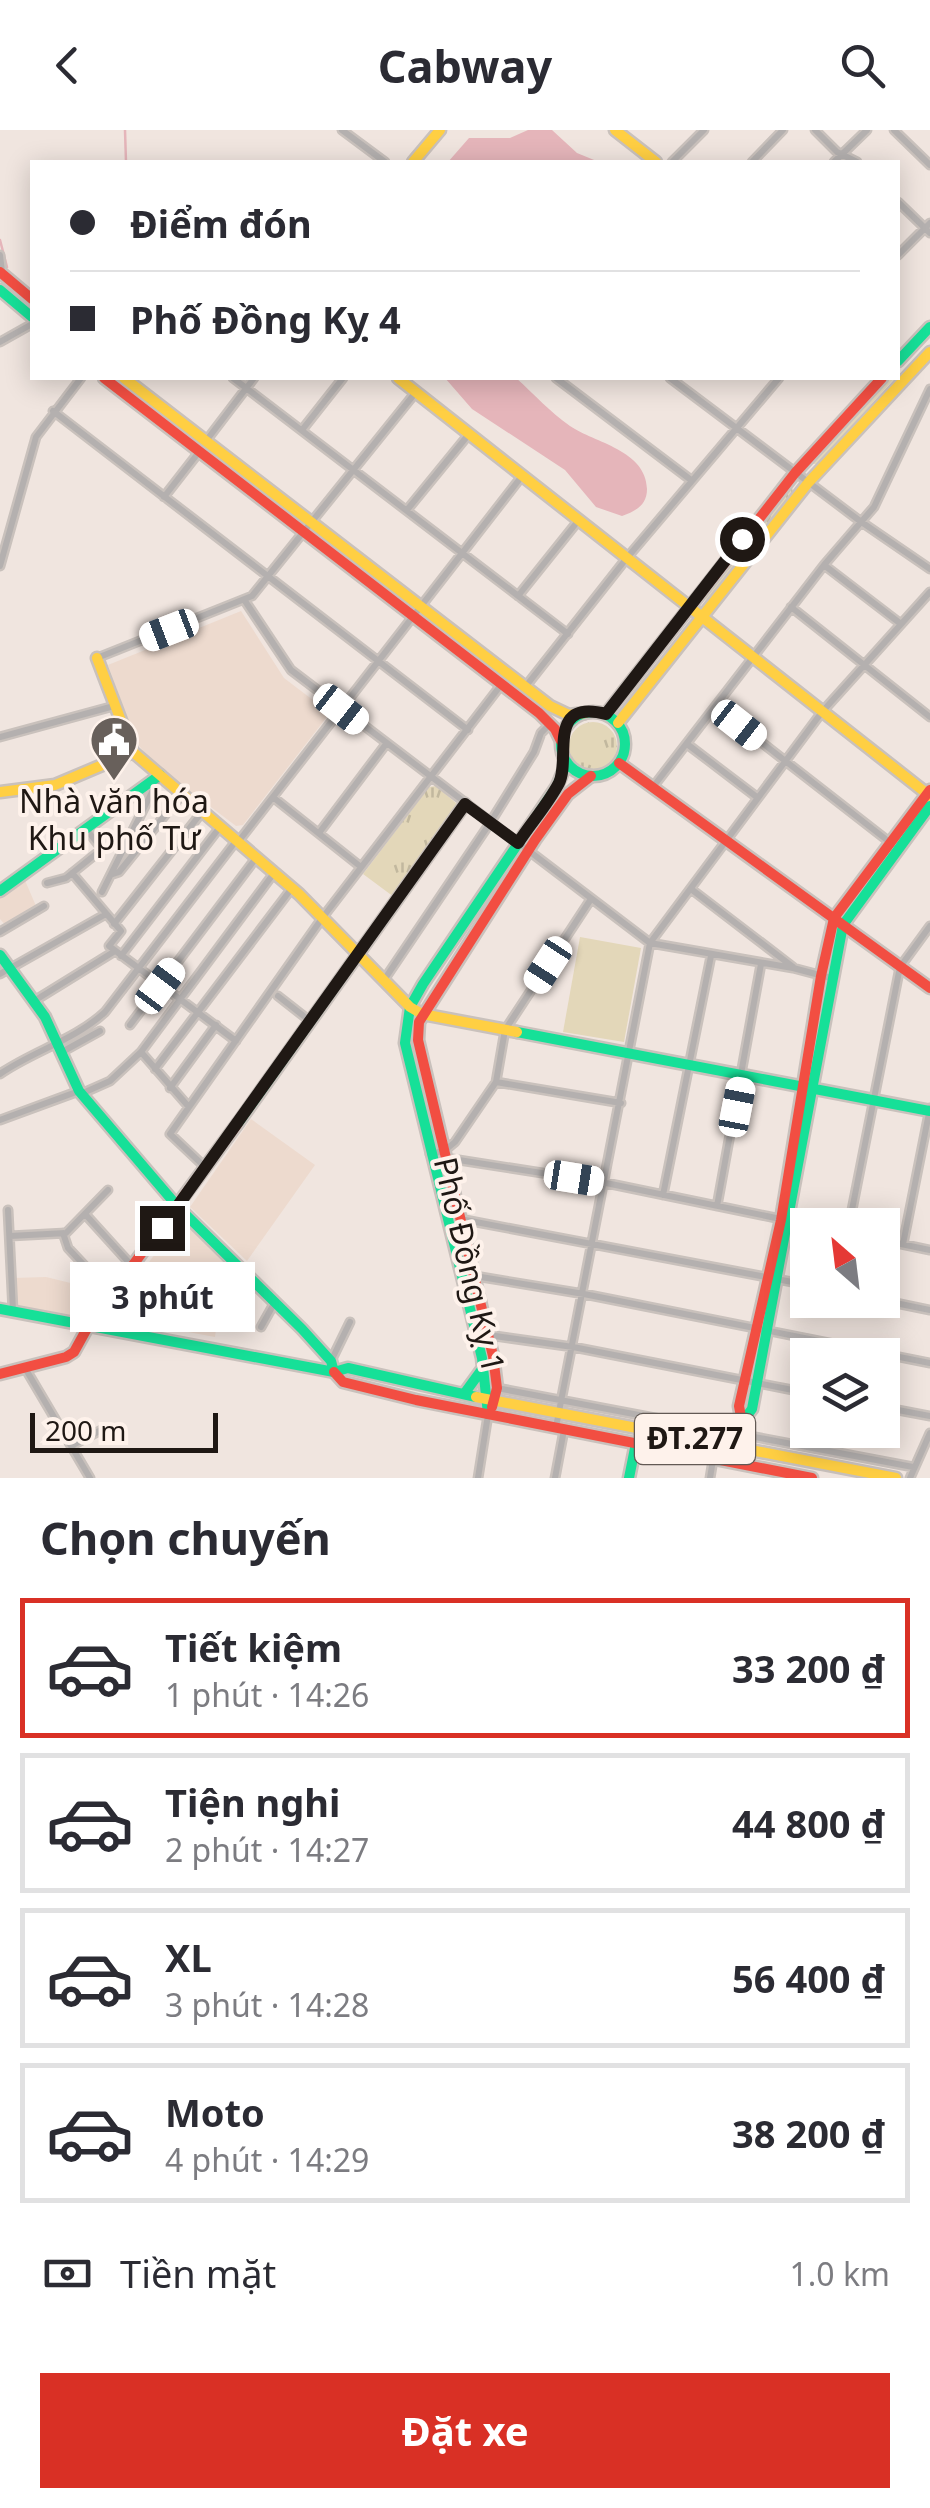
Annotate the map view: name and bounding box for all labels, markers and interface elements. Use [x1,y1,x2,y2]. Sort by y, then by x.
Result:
text: Cabway [378,35,552,96]
icon: back [40,38,95,93]
icon: search [835,38,890,93]
text: Điểm đón [130,197,312,249]
text: Phố Đồng Kỵ 4 [130,293,401,345]
route start [720,517,765,562]
car [136,605,202,655]
car [308,679,374,739]
car [706,695,772,755]
public building icon: Nhà văn hóa Khu phố Tư [88,714,140,782]
place label: Nhà văn hóa Khu phố Tư [19,779,209,859]
car [519,932,577,998]
car [130,953,190,1019]
car [717,1075,757,1139]
street label: Phố Đồng Kỵ 1 [425,1153,516,1377]
car [542,1158,606,1198]
route end [140,1206,185,1251]
north arrow [790,1208,900,1318]
map controls [790,1208,900,1448]
callout: 3 phút [70,1263,254,1333]
text: 3 phút [111,1275,214,1318]
button: layers [790,1338,900,1448]
scale bar [30,1408,218,1452]
text: 200 m [45,1411,127,1449]
road number: ĐT.277 [635,1414,755,1464]
text: Chọn chuyến [40,1507,331,1568]
text: Tiết kiệm [165,1621,342,1673]
icon: car [45,1623,135,1713]
text: 33 200 ₫ [732,1642,885,1694]
text: 1 phút · 14:26 [165,1673,369,1716]
text: Tiện nghi [165,1776,340,1828]
icon: car [45,1778,135,1868]
text: 44 800 ₫ [732,1797,885,1849]
text: 2 phút · 14:27 [165,1828,369,1871]
text: XL [165,1931,212,1983]
icon: car [45,1933,135,2023]
text: 56 400 ₫ [732,1952,885,2004]
text: 3 phút · 14:28 [165,1983,369,2026]
text: Moto [165,2086,265,2138]
icon: car [45,2088,135,2178]
text: 38 200 ₫ [732,2107,885,2159]
text: 4 phút · 14:29 [165,2138,369,2181]
icon: cash [40,2246,95,2301]
text: Tiền mặt [120,2247,276,2299]
text: 1.0 km [789,2252,890,2295]
button: Đặt xe [40,2373,890,2488]

